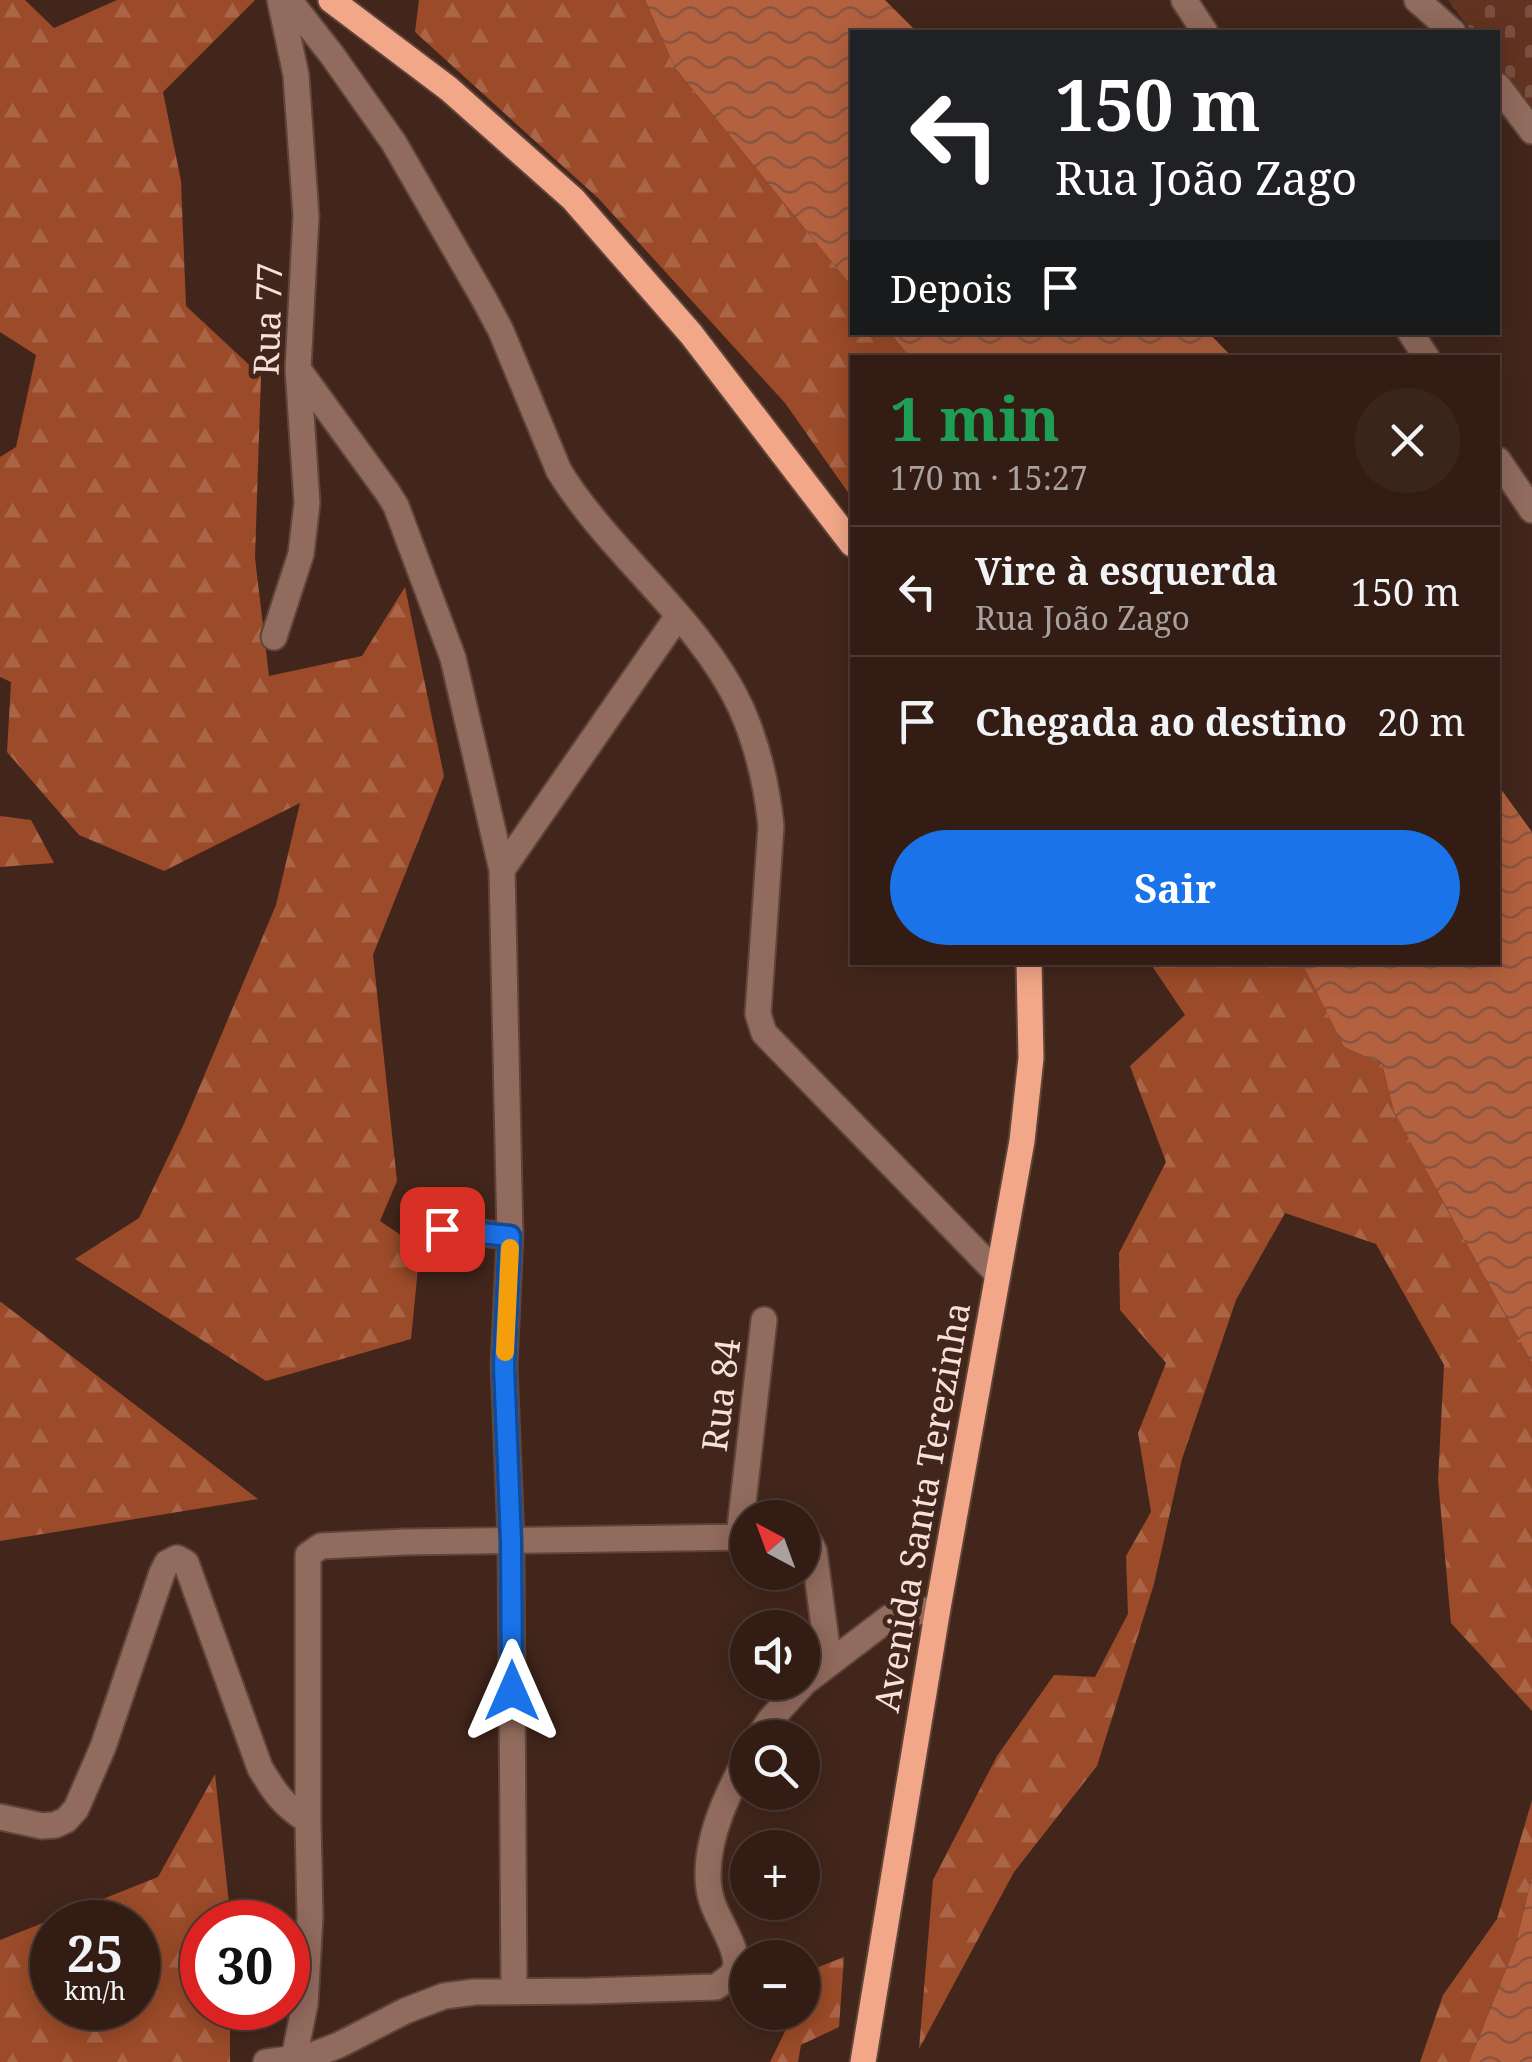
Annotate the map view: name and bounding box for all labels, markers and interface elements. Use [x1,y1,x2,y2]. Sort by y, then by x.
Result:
text: 150 m [1055,56,1261,152]
icon: left [890,70,1020,200]
text: Rua João Zago [1055,147,1357,208]
icon: arrive [1033,260,1088,315]
street label: Rua 77 [242,262,292,376]
text: Depois [890,262,1013,314]
text: 1 min [890,377,1060,459]
button: close [1355,388,1460,493]
text: 170 m · 15:27 [890,456,1088,499]
text: Vire à esquerda [975,544,1278,596]
icon: left [890,564,945,619]
text: 150 m [1350,565,1460,617]
text: Rua João Zago [975,596,1190,639]
icon: arrive [890,694,945,749]
text: Chegada ao destino [975,695,1347,747]
text: 20 m [1377,695,1465,747]
button: Sair [890,830,1460,945]
pin [400,1187,485,1272]
icon: arrive [415,1202,470,1257]
street label: Avenida Santa Terezinha [862,1298,980,1716]
street label: Rua 84 [690,1336,750,1454]
north arrow [730,1500,820,1590]
map controls [730,1500,820,2030]
button: sound [730,1610,820,1700]
position arrow [460,1639,564,1743]
button: search [730,1720,820,1810]
button: + [730,1830,820,1920]
speed limit sign: 30 [180,1900,310,2030]
text: 25 [67,1919,123,1987]
button: − [730,1940,820,2030]
text: km/h [64,1973,126,2007]

